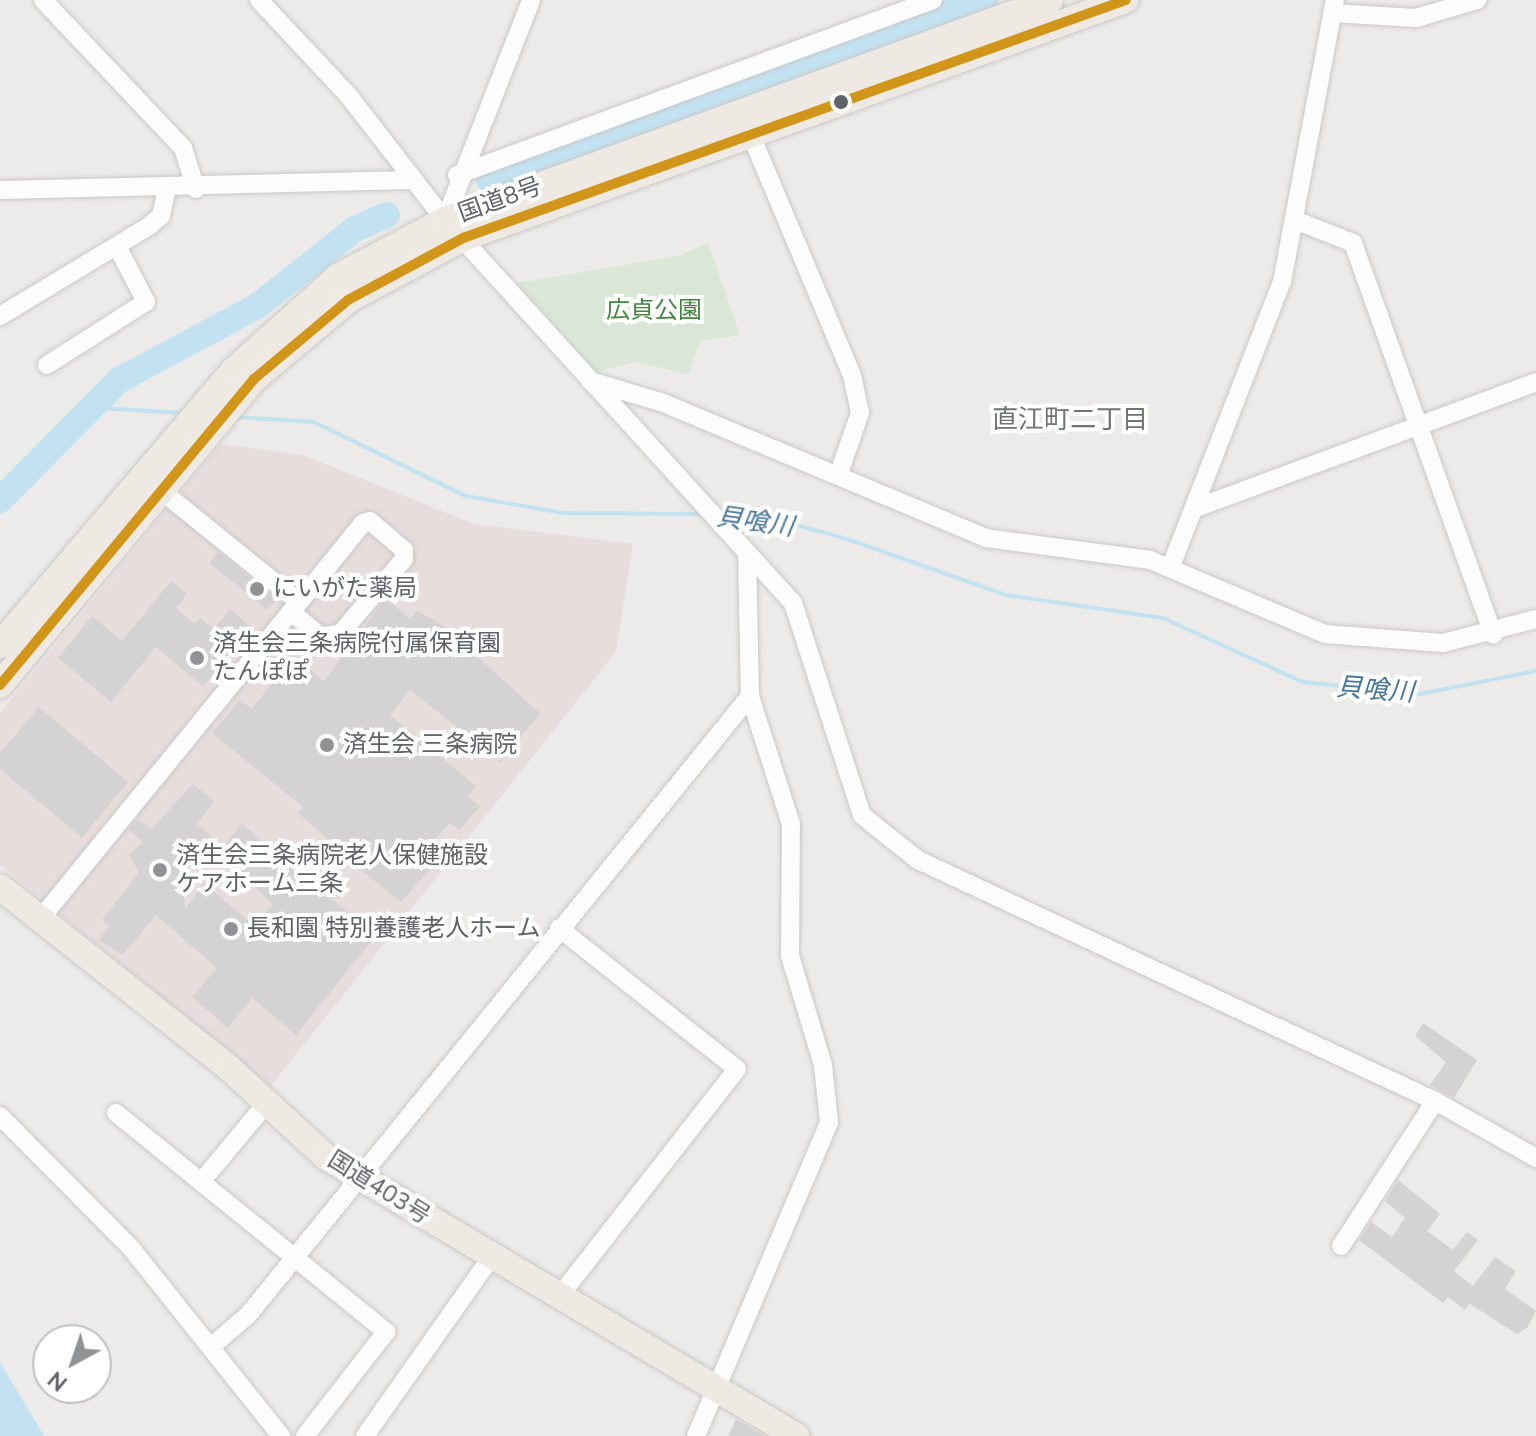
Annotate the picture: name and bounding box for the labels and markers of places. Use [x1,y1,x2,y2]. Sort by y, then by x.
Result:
unlabelled marker [833,94,849,110]
place label: にいがた薬局 [273,575,417,603]
marker: にいがた薬局 [248,580,266,598]
place label: 済生会三条病院付属保育園 たんぽぽ [213,630,501,686]
marker: 済生会三条病院付属保育園 たんぽぽ [188,649,206,667]
place label: 済生会 三条病院 [343,731,517,759]
marker: 済生会 三条病院 [318,736,336,754]
place label: 済生会三条病院老人保健施設 ケアホーム三条 [176,842,488,898]
marker: 済生会三条病院老人保健施設 ケアホーム三条 [151,861,169,879]
place label: 長和園 特別養護老人ホーム [247,915,541,943]
marker: 長和園 特別養護老人ホーム [222,920,240,938]

